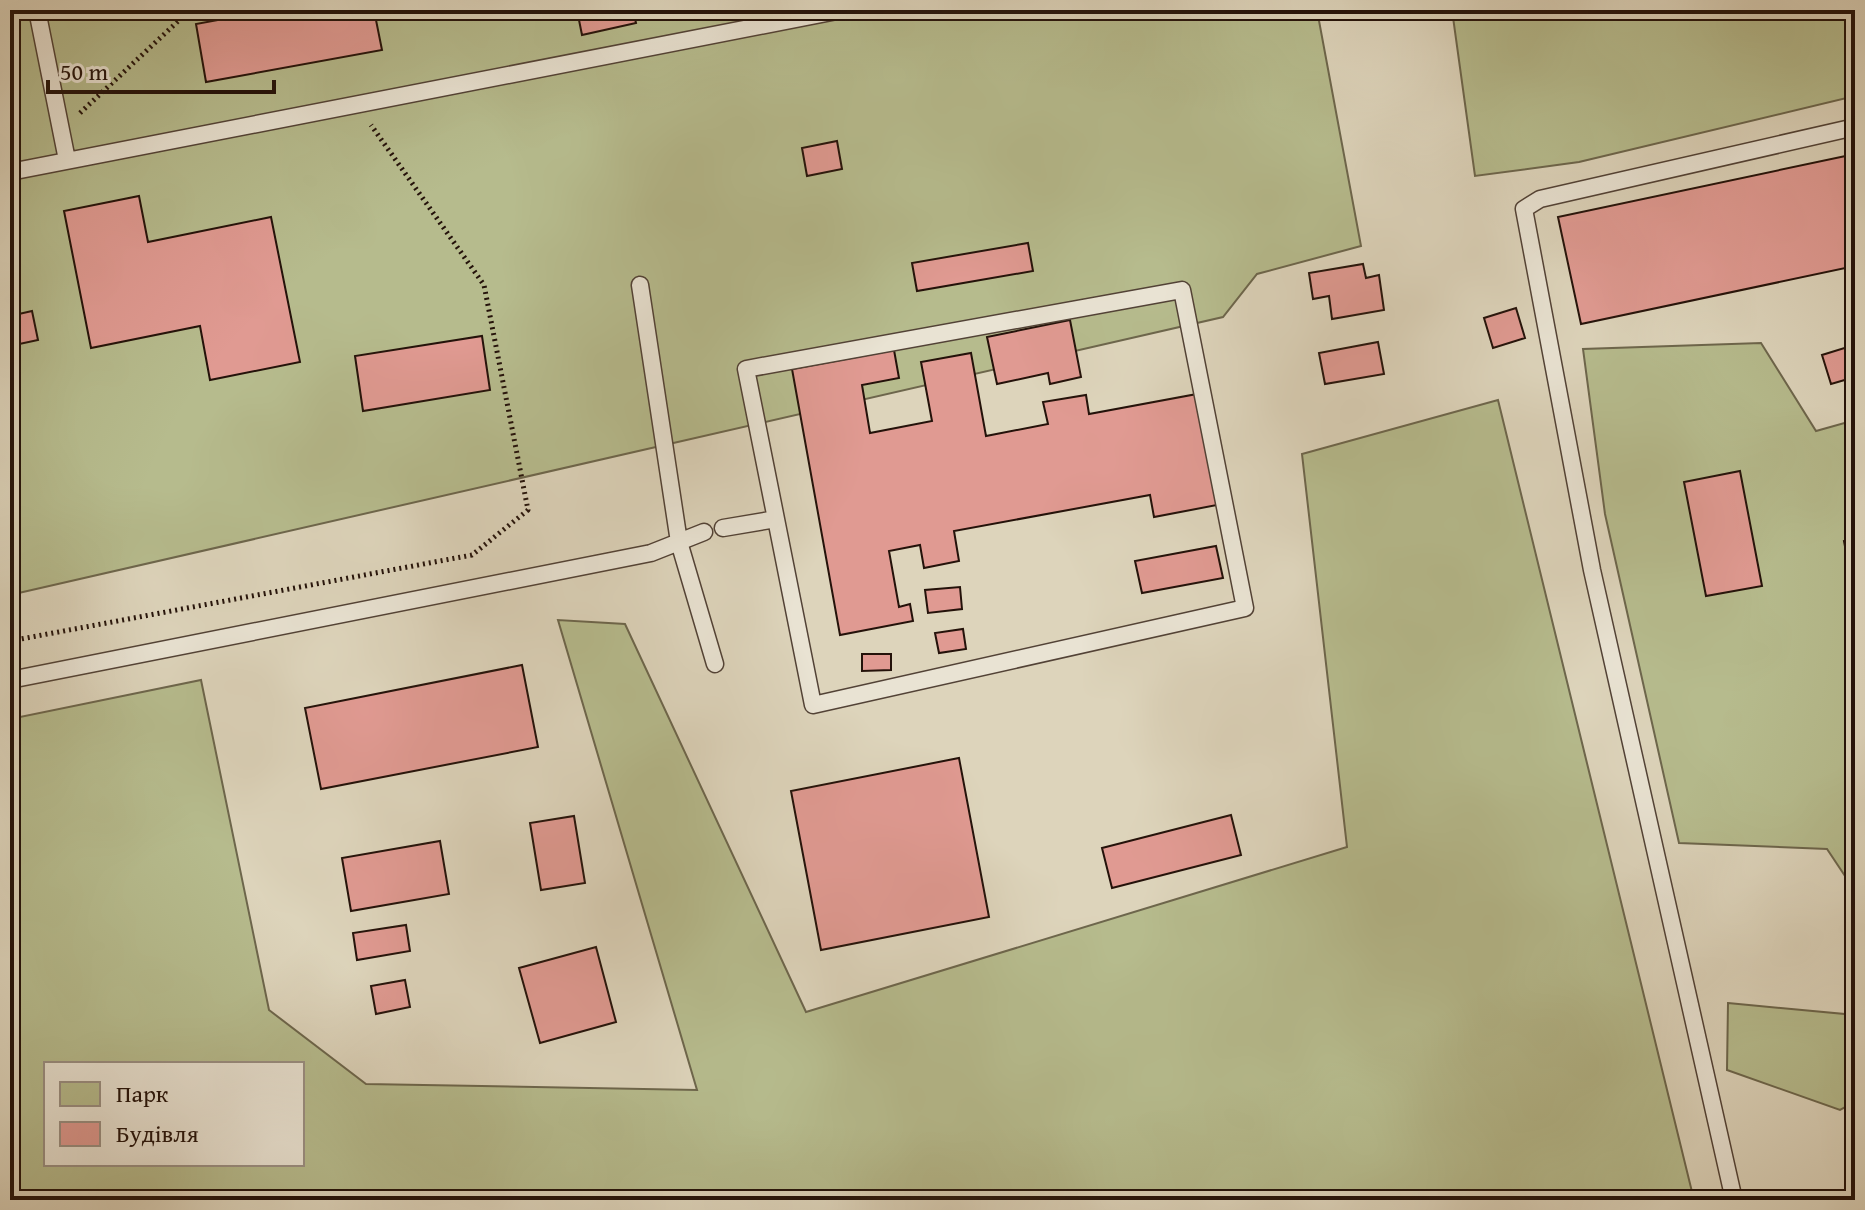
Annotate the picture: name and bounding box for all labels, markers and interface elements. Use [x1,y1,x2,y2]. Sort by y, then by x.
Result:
scale bar [48,44,274,94]
text: 50 m [60,54,108,89]
legend [44,1062,304,1166]
text: Парк [116,1076,169,1111]
text: Будівля [116,1116,199,1151]

